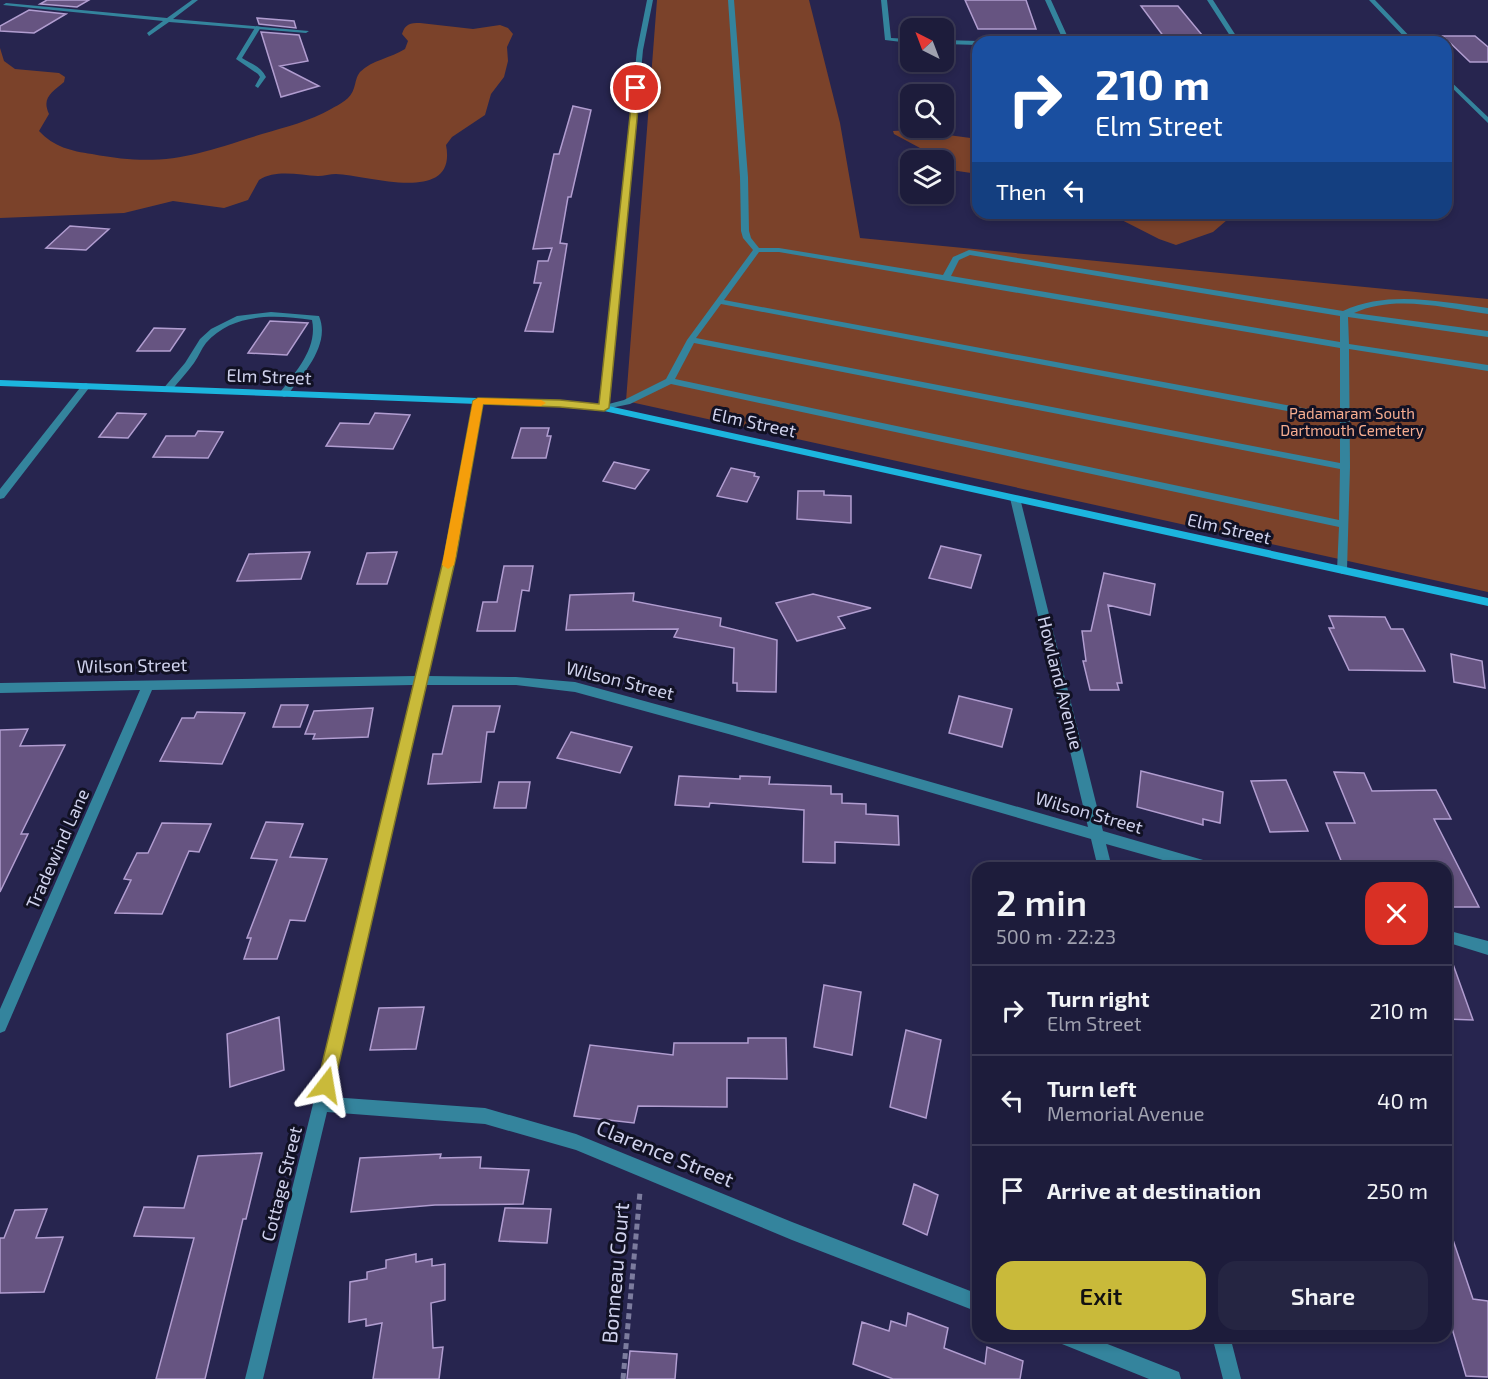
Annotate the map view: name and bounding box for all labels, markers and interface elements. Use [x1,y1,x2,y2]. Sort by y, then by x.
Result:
north arrow [900,18,954,72]
map controls [900,18,954,204]
text: 210 m [1095,58,1210,108]
icon: right [996,60,1074,138]
pin [610,62,661,113]
icon: arrive [619,71,652,104]
button: search [900,84,954,138]
text: Elm Street [1095,109,1223,141]
button: layers [900,150,954,204]
icon: left [1058,174,1091,207]
text: Then [996,178,1046,204]
street label: Elm Street [226,364,312,388]
street label: Elm Street [710,402,798,442]
park label: Padamaram South Dartmouth Cemetery [1280,404,1424,439]
street label: Elm Street [1185,508,1273,548]
street label: Howland Avenue [1034,614,1088,752]
street label: Wilson Street [76,653,188,677]
street label: Wilson Street [564,656,677,704]
street label: Tradewind Lane [21,785,93,912]
street label: Wilson Street [1033,786,1146,838]
text: 2 min [996,880,1087,923]
button: close [1365,882,1428,945]
text: 500 m · 22:23 [996,924,1116,948]
text: Turn right [1047,985,1149,1011]
icon: right [996,994,1029,1027]
text: 210 m [1369,997,1428,1023]
text: Elm Street [1047,1011,1142,1035]
position arrow [294,1053,358,1117]
text: Turn left [1047,1075,1136,1101]
icon: left [996,1084,1029,1117]
text: 40 m [1377,1087,1428,1113]
text: Memorial Avenue [1047,1101,1205,1125]
street label: Clarence Street [593,1114,738,1192]
street label: Cottage Street [256,1124,306,1244]
icon: arrive [996,1174,1029,1207]
text: Arrive at destination [1047,1177,1261,1203]
text: 250 m [1366,1177,1428,1203]
street label: Bonneau Court [596,1201,633,1344]
button: Exit [996,1261,1206,1330]
button: Share [1218,1261,1428,1330]

